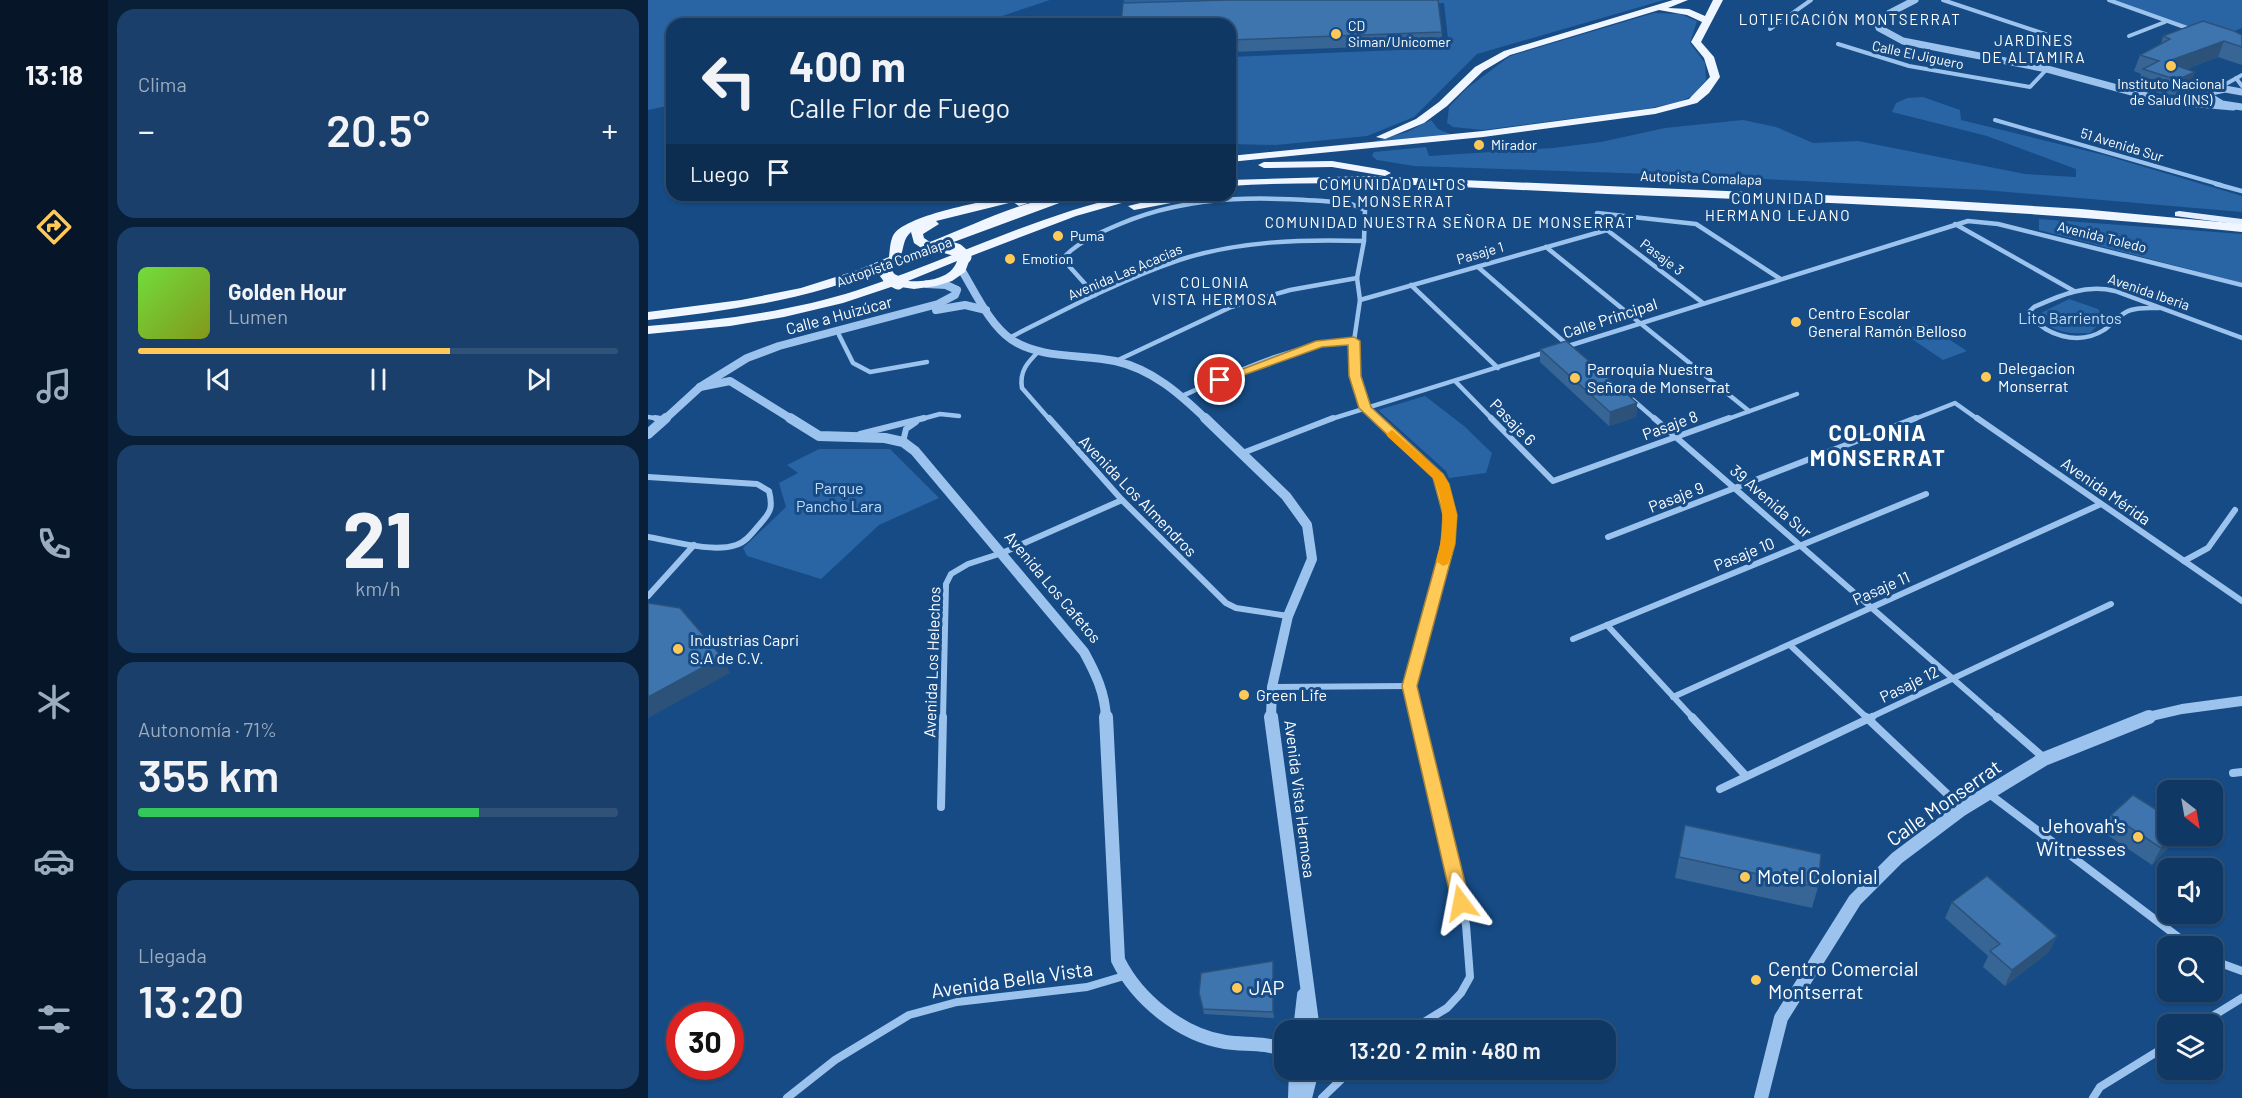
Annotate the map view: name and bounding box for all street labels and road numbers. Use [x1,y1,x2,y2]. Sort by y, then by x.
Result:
street label: Calle El Jiguero [1871,36,1966,73]
street label: 51 Avenida Sur [2079,124,2166,165]
street label: Autopista Comalapa [1640,167,1762,188]
street label: Avenida Toledo [2056,217,2148,256]
street label: Autopista Comalapa [834,233,954,290]
street label: Pasaje 3 [1637,235,1687,278]
street label: Pasaje 1 [1455,238,1505,267]
street label: Avenida Las Acacias [1065,240,1185,303]
street label: Avenida Iberia [2106,270,2192,313]
street label: Calle a Huizúcar [784,291,894,338]
street label: Calle Principal [1560,293,1659,342]
street label: Pasaje 6 [1487,394,1540,449]
street label: Pasaje 8 [1640,406,1700,443]
street label: Avenida Los Almendros [1076,431,1201,560]
street label: Avenida Mérida [2058,453,2155,528]
street label: 39 Avenida Sur [1727,460,1816,541]
street label: Pasaje 9 [1646,477,1706,516]
street label: Avenida Los Cafetos [1001,527,1106,646]
street label: Pasaje 10 [1711,533,1777,574]
street label: Pasaje 11 [1849,567,1912,609]
street label: Avenida Los Helechos [919,586,944,738]
street label: Pasaje 12 [1876,661,1941,706]
street label: Avenida Vista Hermosa [1281,719,1320,879]
street label: Calle Monserrat [1882,754,2005,851]
street label: Avenida Bella Vista [929,956,1094,1002]

